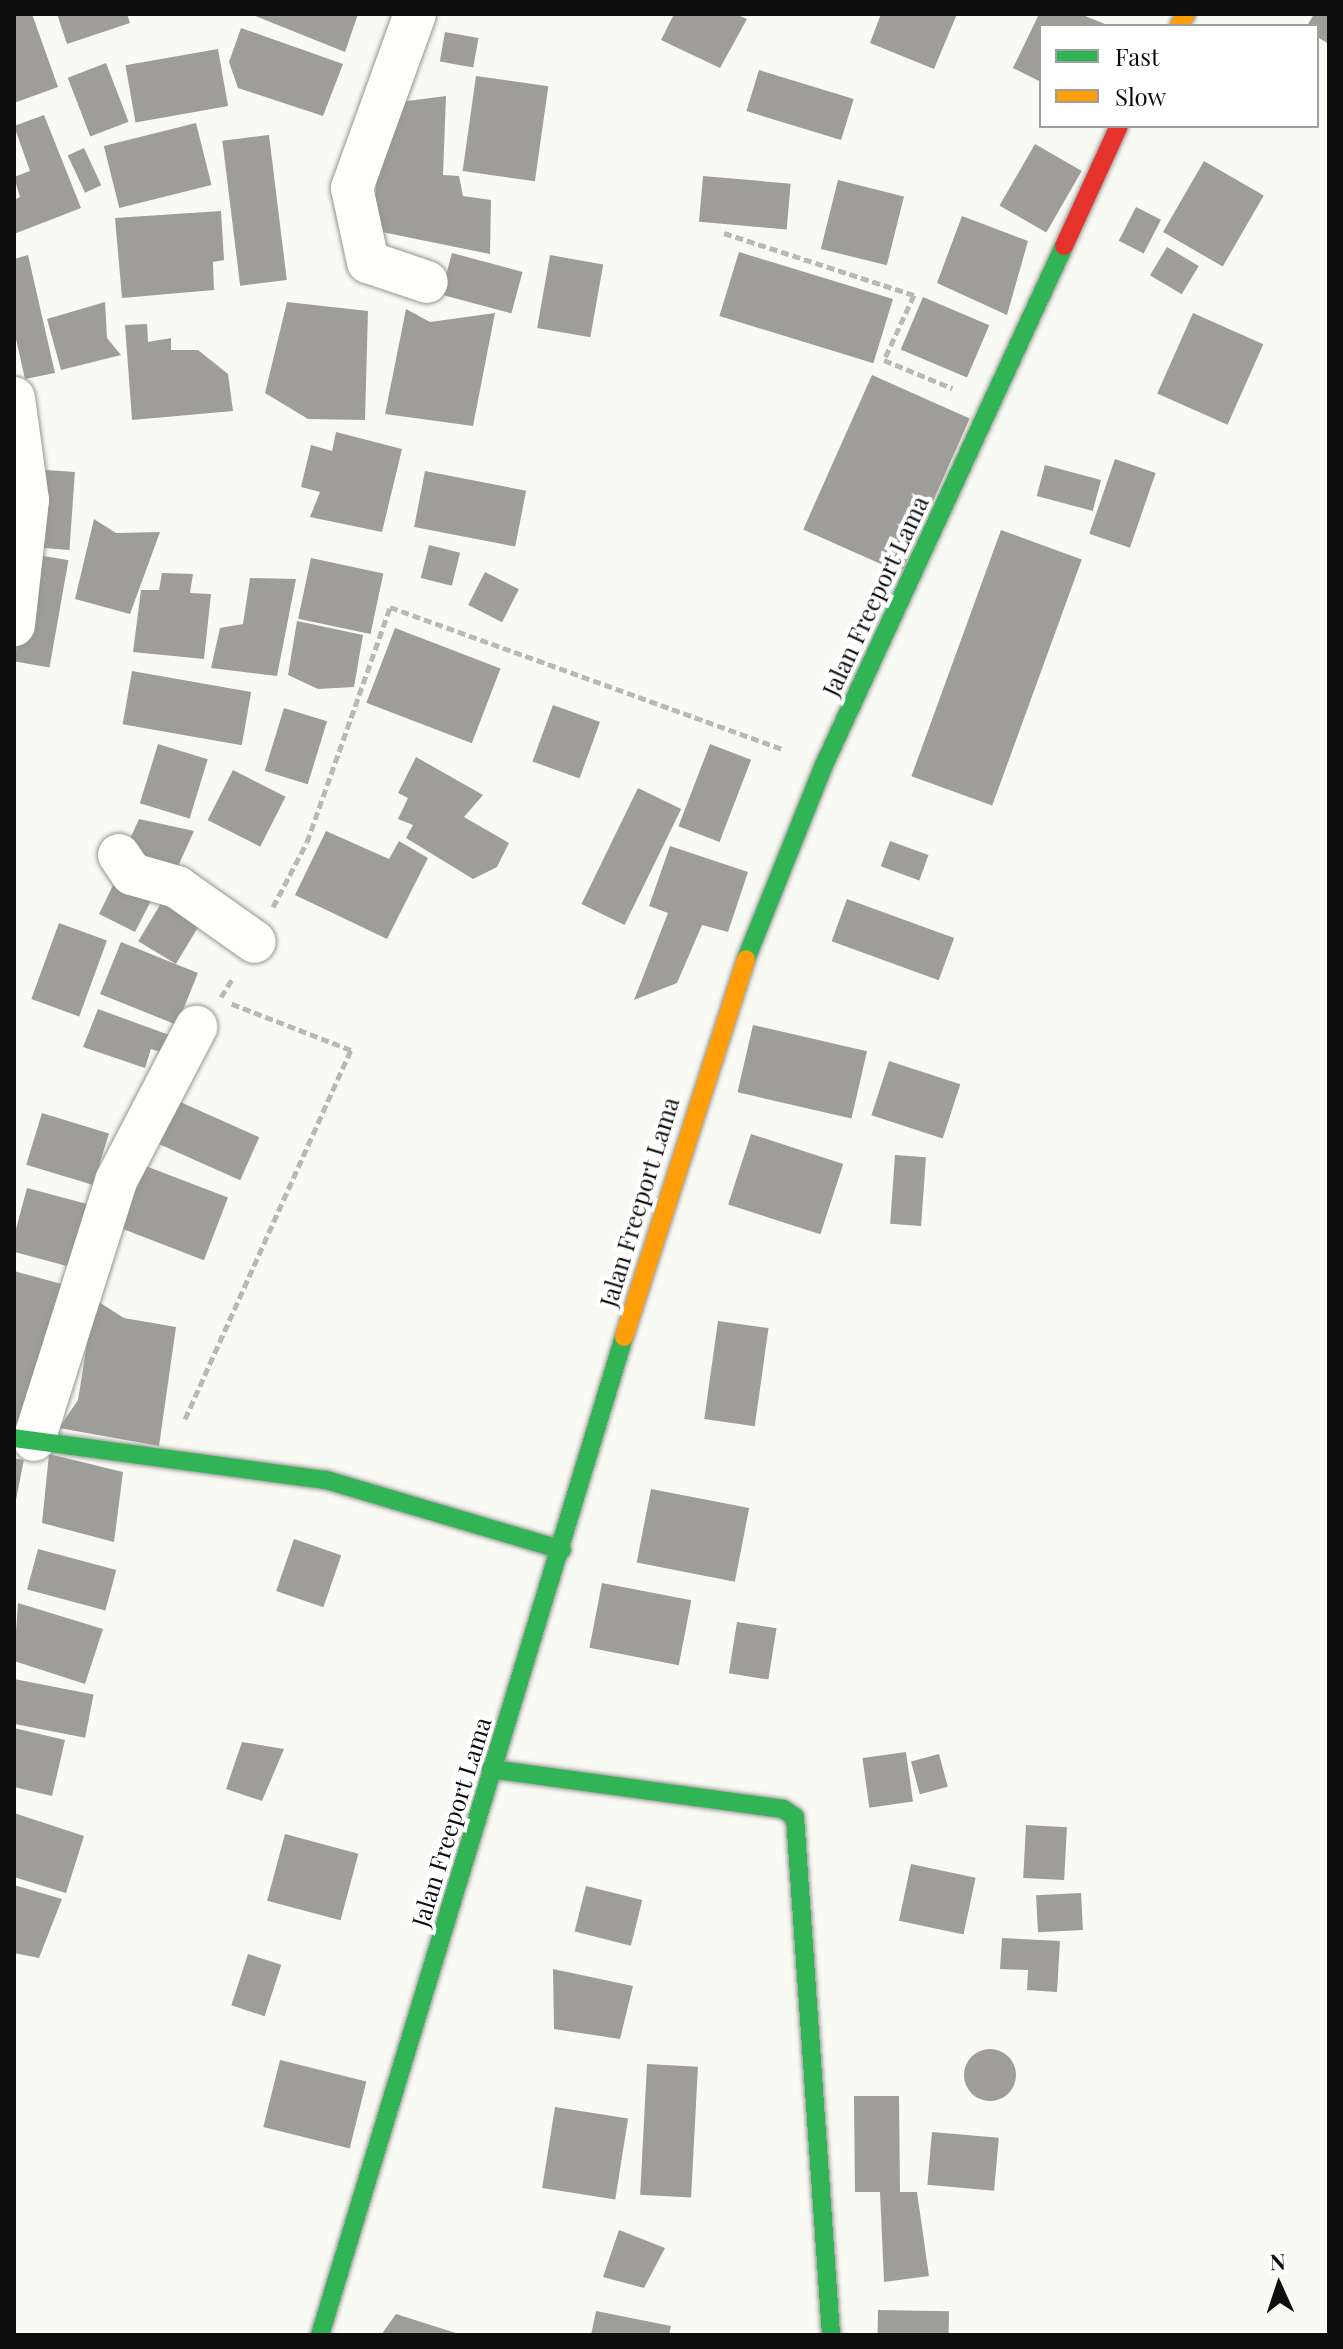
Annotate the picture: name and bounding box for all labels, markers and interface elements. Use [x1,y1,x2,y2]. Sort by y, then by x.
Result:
legend [1039,24,1319,128]
text: Fast [1115,40,1160,72]
text: Slow [1115,80,1166,112]
street label: Jalan Freeport Lama [816,491,934,701]
street label: Jalan Freeport Lama [593,1094,685,1310]
street label: Jalan Freeport Lama [405,1714,497,1930]
north arrow [1239,2245,1319,2325]
text: N [1269,2246,1286,2276]

